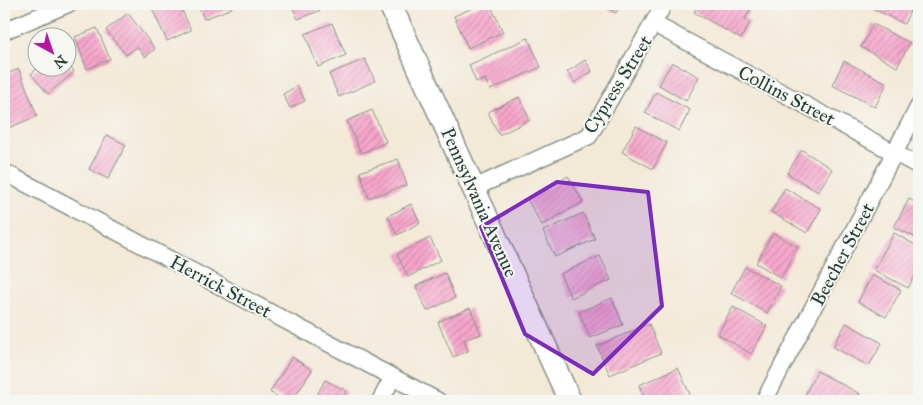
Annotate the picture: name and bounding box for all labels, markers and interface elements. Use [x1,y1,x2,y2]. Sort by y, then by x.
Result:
north arrow [28,28,78,78]
street label: Cypress Street [578,31,657,138]
text: N [50,51,70,72]
street label: Collins Street [734,60,839,131]
street label: Pennsylvania Avenue [436,124,523,281]
street label: Beecher Street [806,199,879,310]
street label: Herrick Street [166,250,276,323]

